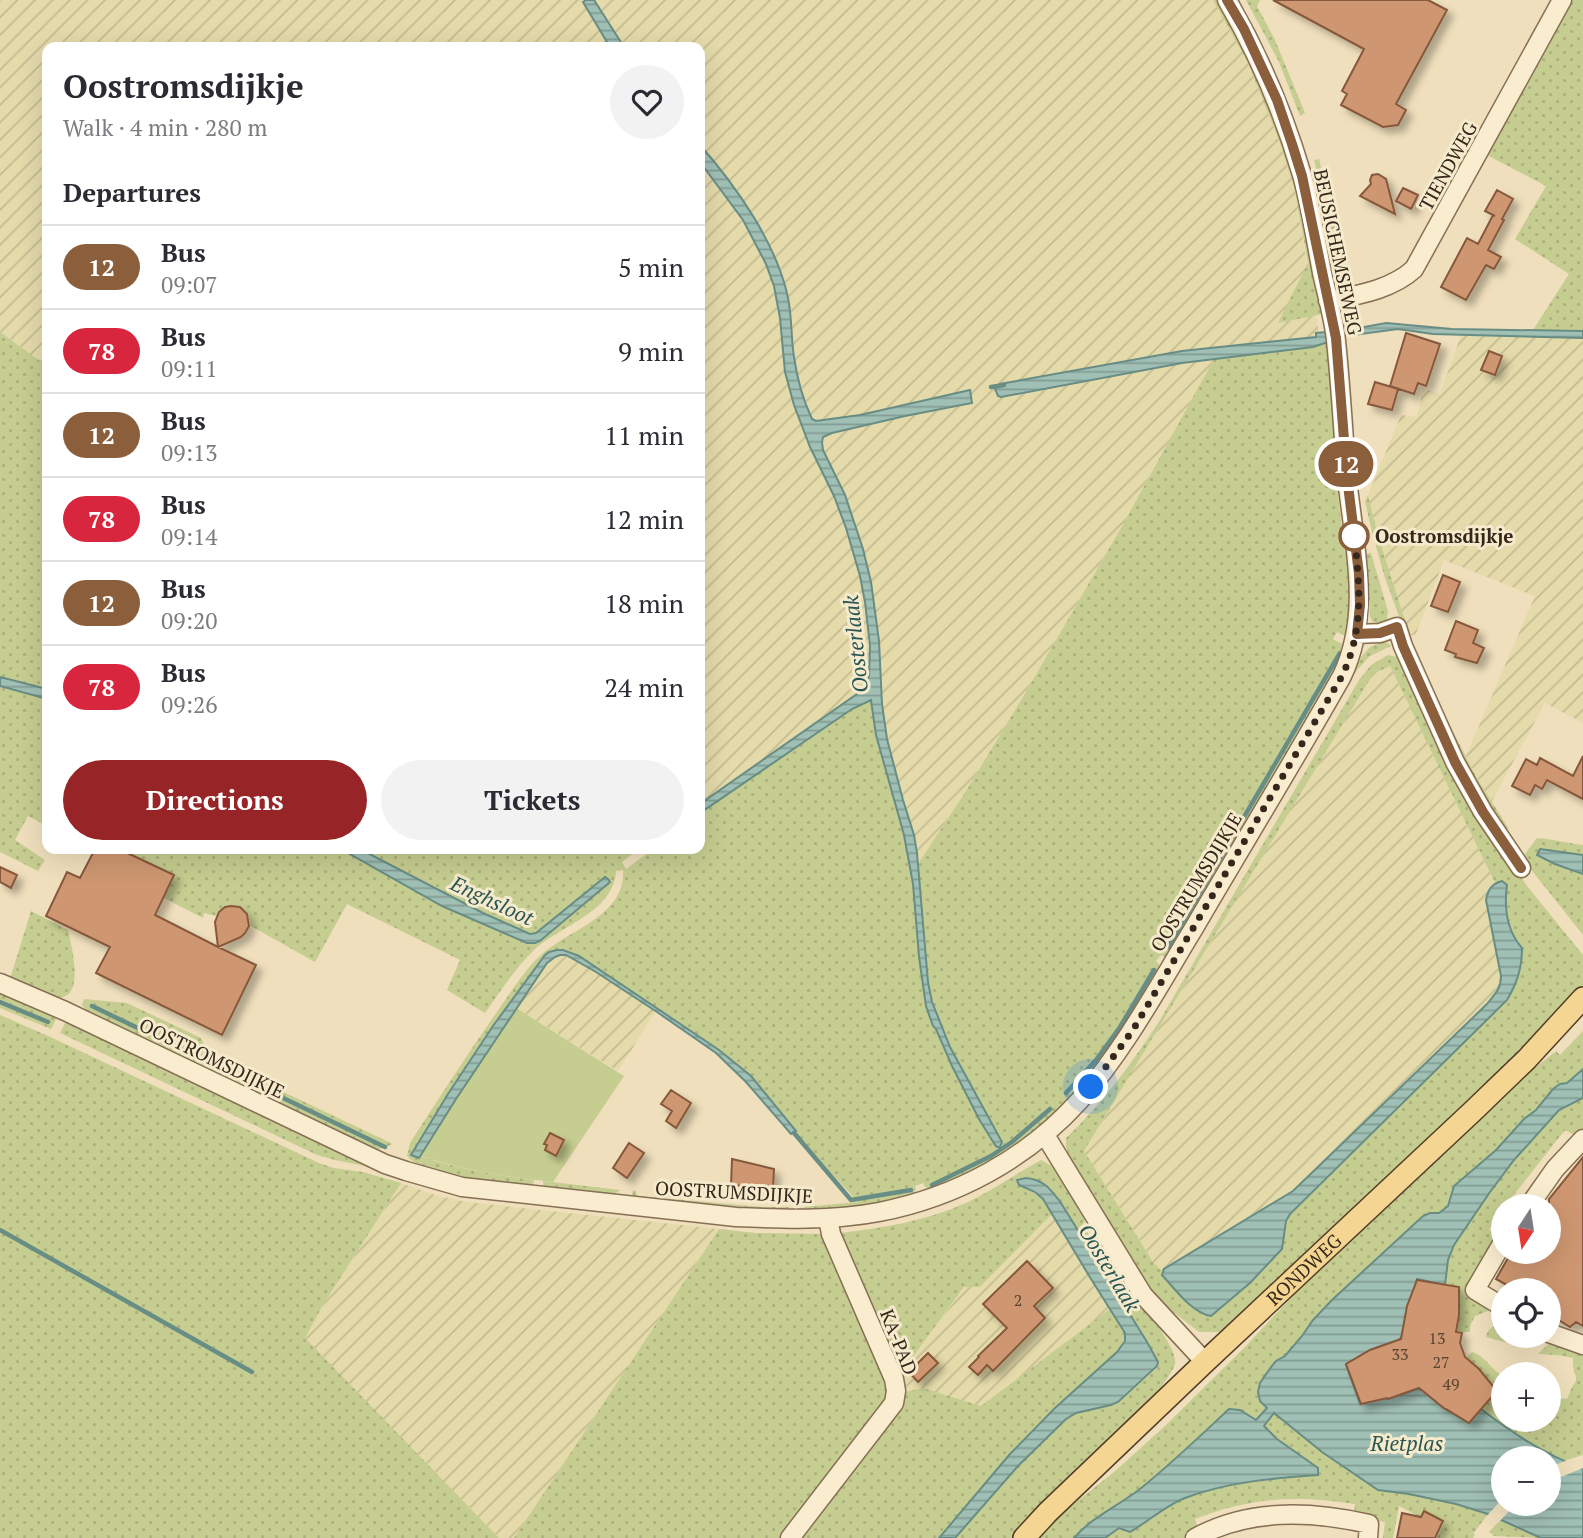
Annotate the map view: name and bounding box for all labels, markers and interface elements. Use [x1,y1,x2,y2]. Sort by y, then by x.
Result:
text: Oostromsdijkje [63,64,304,107]
button: heart [610,65,684,139]
text: Walk · 4 min · 280 m [63,112,267,143]
street label: TIENDWEG [1413,117,1482,215]
street label: BEUSICHEMSEWEG [1309,167,1368,337]
text: Departures [63,175,201,209]
text: Bus [161,235,206,269]
text: 5 min [618,250,684,284]
text: 12 [88,251,115,283]
text: 09:07 [161,269,218,300]
text: Bus [161,319,206,353]
text: 9 min [618,334,684,368]
text: 78 [88,335,115,367]
text: 09:11 [161,353,218,384]
text: Bus [161,403,206,437]
text: 11 min [604,418,684,452]
text: 12 [88,419,115,451]
text: 09:13 [161,437,218,468]
line badge: 12 [1314,441,1378,487]
text: 12 [1332,448,1360,480]
text: Bus [161,487,206,521]
text: 12 min [604,502,684,536]
text: 78 [88,503,115,535]
text: 09:14 [161,521,218,552]
marker: Oostromsdijkje [1339,521,1369,551]
place label: Oostromsdijkje [1375,523,1514,548]
text: Bus [161,571,206,605]
text: 18 min [604,586,684,620]
text: 12 [88,587,115,619]
water label: Oosterlaak [836,593,874,694]
text: 09:20 [161,605,218,636]
text: Bus [161,655,206,689]
text: 24 min [604,670,684,704]
text: 78 [88,671,115,703]
text: 09:26 [161,689,218,720]
button: Directions [63,760,367,840]
button: Tickets [381,760,684,840]
street label: OOSTRUMSDIJKJE [1144,808,1247,956]
water label: Enghsloot [446,868,539,932]
street label: OOSTROMSDIJKJE [135,1012,289,1104]
your location [1073,1069,1108,1104]
street label: OOSTRUMSDIJKJE [654,1175,814,1208]
north arrow [1491,1194,1561,1264]
map controls [1491,1194,1561,1516]
water label: Oosterlaak [1073,1218,1148,1317]
street label: RONDWEG [1261,1228,1346,1310]
button: locate [1491,1278,1561,1348]
house number: 2 [1014,1289,1022,1311]
street label: KA-PAD [875,1305,924,1378]
house number: 13 [1428,1327,1446,1349]
house number: 33 [1391,1343,1409,1365]
house number: 27 [1432,1351,1450,1373]
button: + [1491,1362,1561,1432]
house number: 49 [1442,1373,1460,1395]
water label: Rietplas [1370,1429,1444,1457]
button: − [1491,1446,1561,1516]

